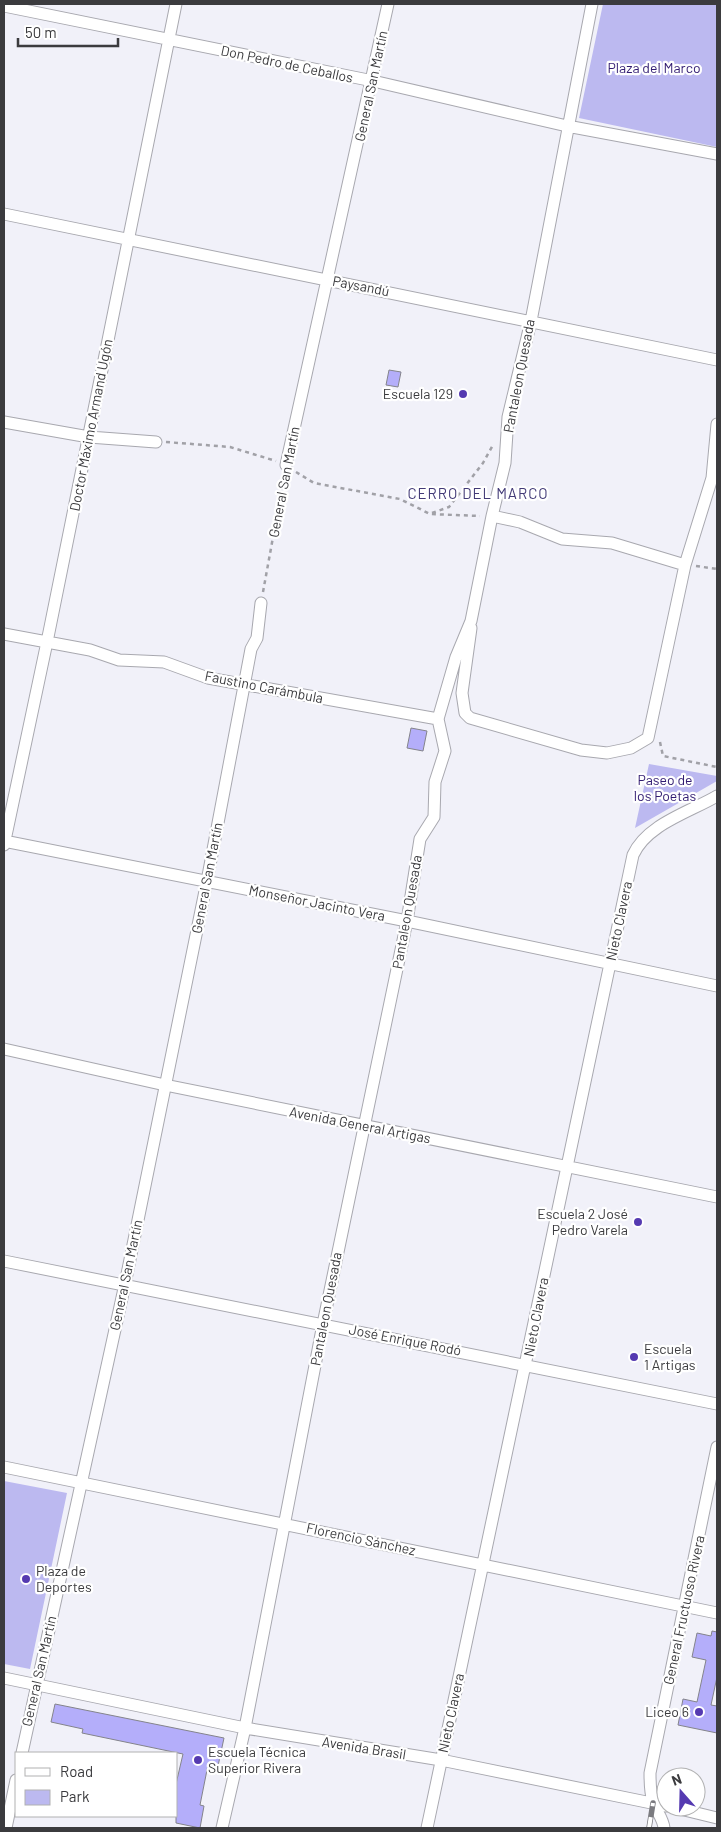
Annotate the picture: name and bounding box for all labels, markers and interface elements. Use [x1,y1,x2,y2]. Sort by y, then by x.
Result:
scale bar [18,15,118,47]
text: 50 m [25,23,57,41]
street label: General San Martín [350,29,391,143]
street label: Don Pedro de Ceballos [219,41,355,86]
park label: Plaza del Marco [607,59,701,76]
street label: Paysandú [331,272,391,299]
street label: Pantaleon Quesada [499,318,538,434]
street label: Doctor Máximo Armand Ugón [65,337,116,512]
place label: Escuela 129 [383,385,453,402]
marker: Escuela 129 [457,388,469,400]
street label: General San Martín [264,425,303,539]
district label: CERRO DEL MARCO [407,484,549,502]
street label: Faustino Carámbula [203,667,325,706]
park label: Paseo de los Poetas [634,771,696,804]
street label: General San Martín [187,821,226,935]
street label: Pantaleon Quesada [388,854,425,970]
street label: Nieto Clavera [602,880,635,962]
street label: Monseñor Jacinto Vera [247,881,387,924]
street label: Avenida General Artigas [288,1102,433,1147]
place label: Escuela 2 José Pedro Varela [537,1205,628,1238]
marker: Escuela 2 José Pedro Varela [632,1216,644,1228]
street label: General San Martín [105,1218,146,1332]
street label: Pantaleon Quesada [306,1251,345,1367]
street label: Nieto Clavera [519,1276,552,1358]
street label: José Enrique Rodó [347,1320,463,1359]
place label: Escuela 1 Artigas [644,1340,696,1373]
marker: Escuela 1 Artigas [628,1351,640,1363]
street label: Florencio Sánchez [305,1519,417,1558]
street label: General Fructuoso Rivera [659,1534,708,1686]
place label: Plaza de Deportes [36,1562,92,1595]
marker: Plaza de Deportes [20,1573,32,1585]
street label: General San Martín [18,1614,59,1728]
street label: Nieto Clavera [434,1672,467,1754]
place label: Liceo 6 [645,1703,689,1720]
marker: Liceo 6 [693,1706,705,1718]
street label: Avenida Brasil [321,1732,407,1763]
place label: Escuela Técnica Superior Rivera [208,1743,306,1776]
legend [15,1752,178,1817]
marker: Escuela Técnica Superior Rivera [192,1754,204,1766]
text: Road [60,1762,93,1780]
north arrow [656,1767,706,1817]
text: N [669,1770,684,1789]
text: Park [60,1787,90,1805]

